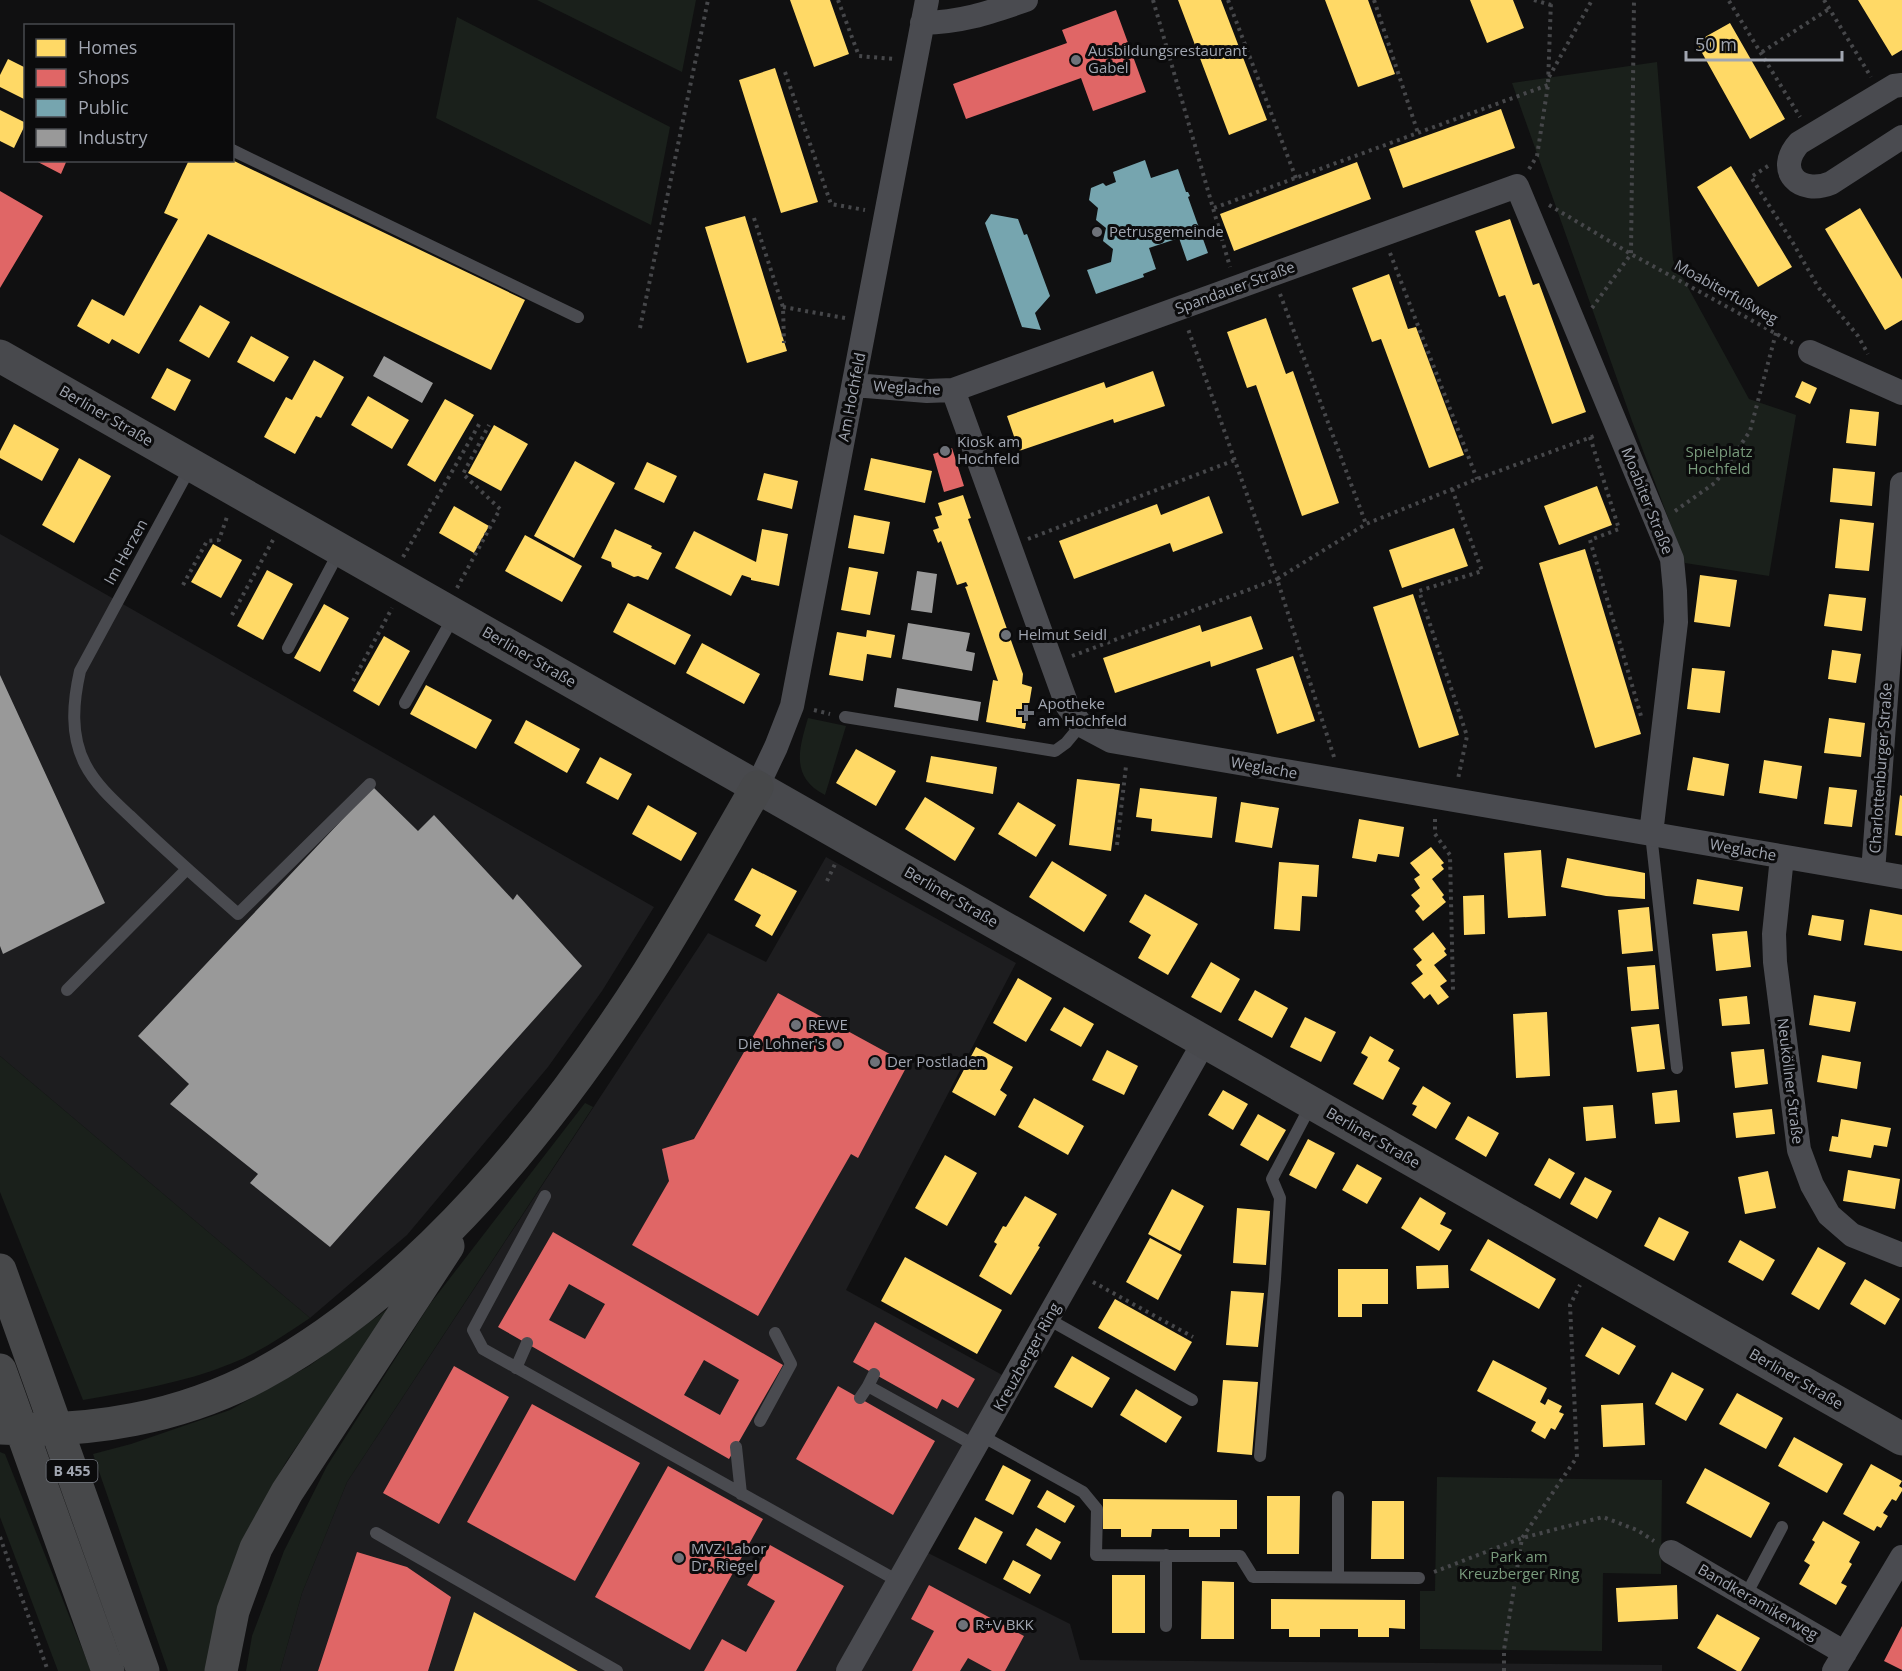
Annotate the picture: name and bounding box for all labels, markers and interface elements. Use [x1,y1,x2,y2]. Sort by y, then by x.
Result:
legend [24,24,234,162]
scale bar [1686,24,1842,62]
text: 50 m [1695,32,1737,56]
text: Homes [78,35,137,59]
place label: Ausbildungsrestaurant Gabel [1088,40,1247,77]
marker: Ausbildungsrestaurant Gabel [1069,53,1083,67]
text: Shops [78,65,129,89]
text: Public [78,95,129,119]
text: Industry [78,125,148,149]
place label: Petrusgemeinde [1109,221,1224,241]
marker: Petrusgemeinde [1090,225,1104,239]
street label: Moabiterfußweg [1671,254,1782,328]
street label: Spandauer Straße [1172,256,1297,318]
street label: Am Hochfeld [833,351,869,443]
street label: Weglache [873,375,941,399]
street label: Berliner Straße [56,380,157,450]
place label: Kiosk am Hochfeld [957,431,1020,468]
park label: Spielplatz Hochfeld [1685,441,1753,478]
marker: Kiosk am Hochfeld [938,444,952,458]
street label: Moabiter Straße [1617,444,1678,557]
street label: Im Herzen [99,515,151,588]
street label: Berliner Straße [479,621,580,691]
place label: Helmut Seidl [1018,624,1107,644]
marker: Helmut Seidl [999,628,1013,642]
street label: Charlottenburger Straße [1864,682,1896,854]
place label: Apotheke am Hochfeld [1038,693,1127,730]
marker: Apotheke am Hochfeld [1019,706,1033,720]
street label: Weglache [1229,751,1299,783]
street label: Weglache [1708,833,1778,865]
street label: Berliner Straße [901,861,1002,931]
place label: REWE [808,1014,848,1034]
street label: Neuköllner Straße [1773,1017,1809,1145]
marker: REWE [789,1018,803,1032]
place label: Die Lohner's [738,1033,825,1053]
marker: Die Lohner's [830,1037,844,1051]
place label: Der Postladen [887,1051,986,1071]
marker: Der Postladen [868,1055,882,1069]
street label: Berliner Straße [1323,1102,1424,1172]
street label: Kreuzberger Ring [988,1299,1064,1414]
street label: Berliner Straße [1746,1343,1847,1413]
road number: B 455 [46,1460,98,1482]
place label: MVZ Labor Dr. Riegel [691,1538,766,1575]
park label: Park am Kreuzberger Ring [1459,1546,1579,1583]
marker: MVZ Labor Dr. Riegel [672,1551,686,1565]
street label: Bandkeramikerweg [1695,1559,1822,1644]
place label: R+V BKK [975,1614,1035,1634]
marker: R+V BKK [956,1618,970,1632]

